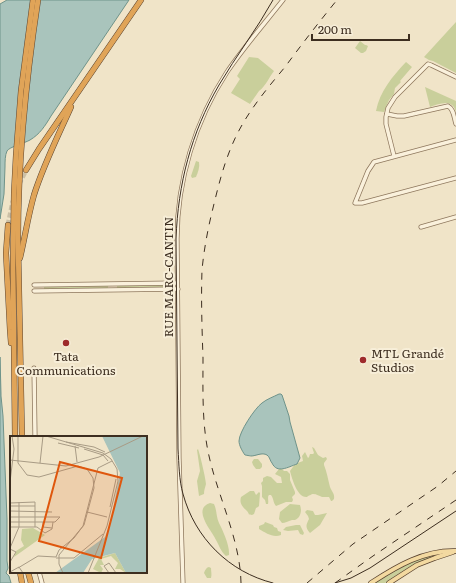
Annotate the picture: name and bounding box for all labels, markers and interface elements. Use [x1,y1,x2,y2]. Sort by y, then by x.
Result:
scale bar [312,16,409,42]
text: 200 m [318,20,352,38]
street label: RUE MARC-CANTIN [159,217,177,337]
marker: Tata Communications [61,338,71,348]
place label: MTL Grandé Studios [371,344,444,376]
place label: Tata Communications [17,347,116,379]
marker: MTL Grandé Studios [358,355,368,365]
inset map [10,436,147,573]

